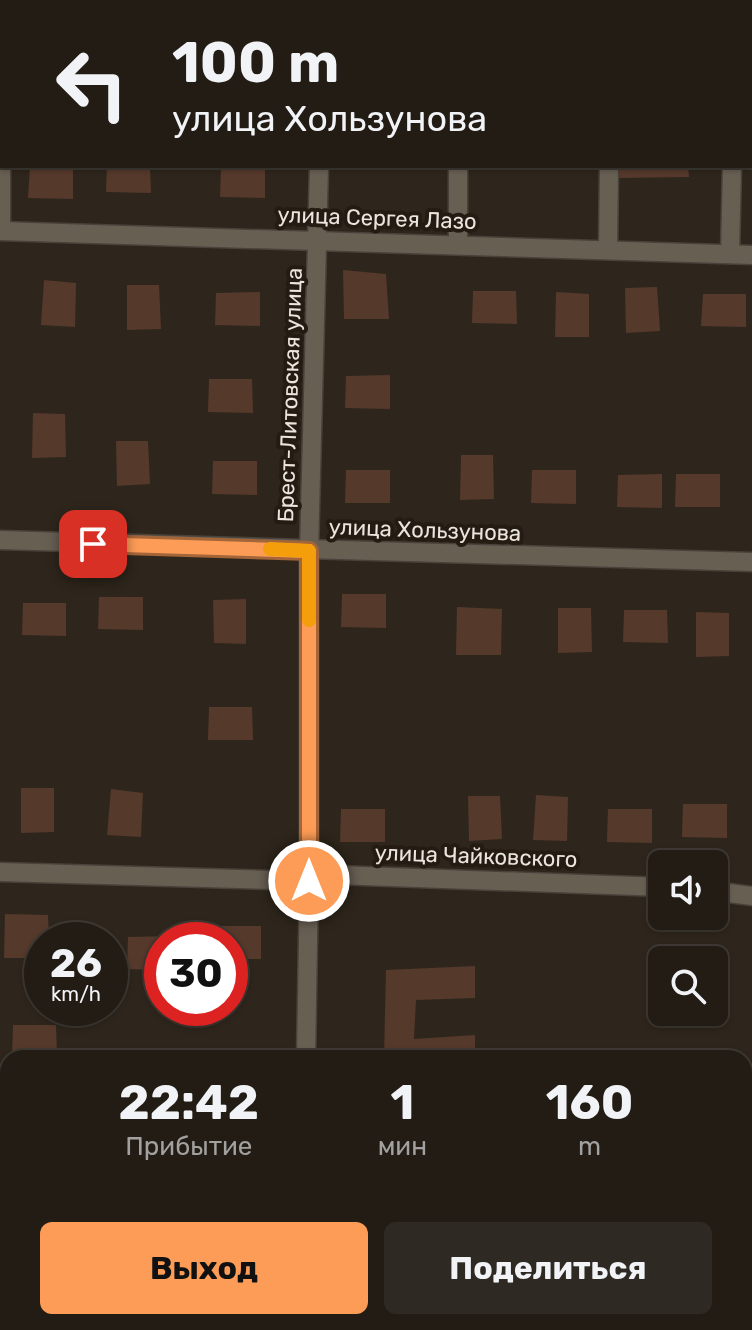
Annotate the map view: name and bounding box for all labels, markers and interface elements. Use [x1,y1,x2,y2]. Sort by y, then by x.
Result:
text: 100 m [172,30,339,96]
icon: left [40,32,144,136]
text: улица Хользунова [172,97,487,140]
street label: улица Сергея Лазо [277,201,477,235]
street label: Брест-Литовская улица [272,267,308,523]
pin [59,510,127,578]
street label: улица Хользунова [328,513,522,547]
icon: arrive [71,522,115,566]
position arrow [267,839,351,923]
street label: улица Чайковского [374,839,578,873]
map controls [648,850,728,1026]
button: sound [648,850,728,930]
speed limit sign: 30 [144,922,248,1026]
text: 26 [50,940,102,987]
button: search [648,946,728,1026]
text: km/h [51,982,101,1006]
text: 22:42 [119,1074,259,1131]
text: 1 [390,1074,414,1131]
text: 160 [546,1074,633,1131]
text: Прибытие [125,1131,252,1162]
text: мин [378,1131,427,1162]
text: m [578,1131,601,1162]
button: Выход [40,1222,368,1314]
button: Поделиться [384,1222,712,1314]

